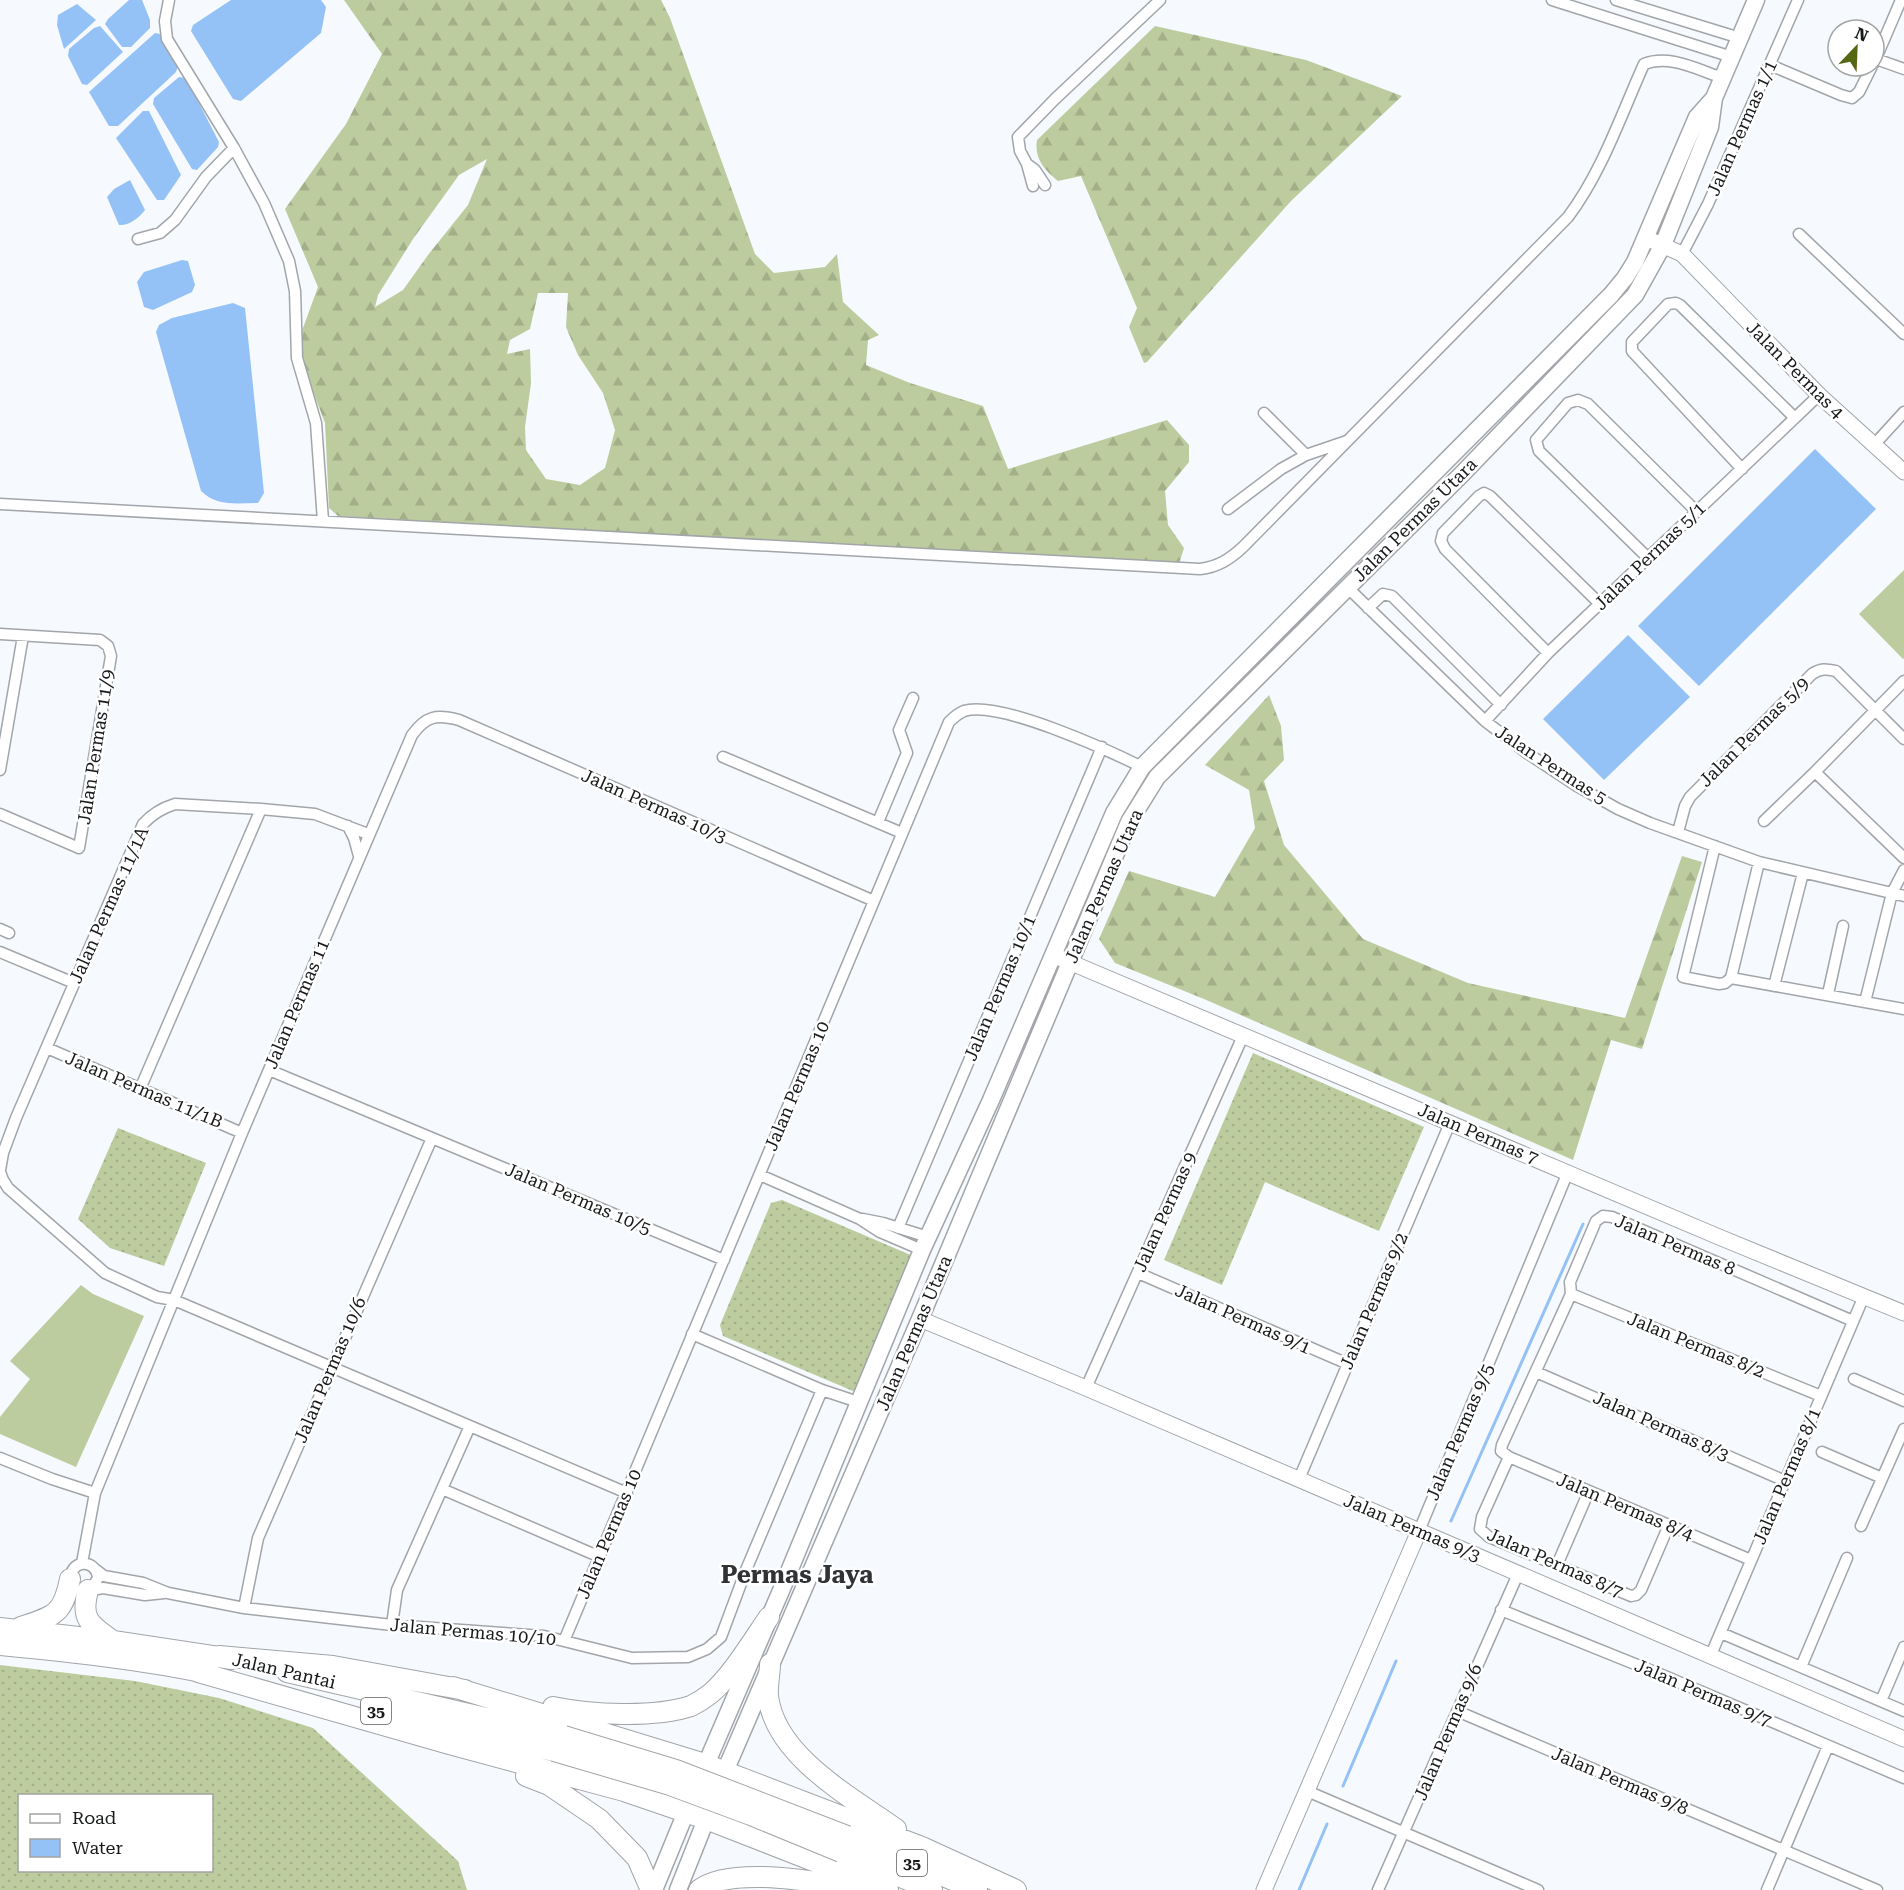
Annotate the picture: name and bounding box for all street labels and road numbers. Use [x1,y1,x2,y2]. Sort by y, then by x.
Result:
street label: Jalan Permas 1/1 [1702,57,1781,199]
street label: Jalan Permas 4 [1742,317,1848,423]
street label: Jalan Permas Utara [1348,453,1481,586]
street label: Jalan Permas 5/1 [1590,497,1710,614]
street label: Jalan Permas 11/9 [73,668,118,826]
street label: Jalan Permas 5/9 [1694,672,1813,791]
street label: Jalan Permas 5 [1492,721,1611,808]
street label: Jalan Permas 10/3 [578,764,730,847]
street label: Jalan Permas Utara [1060,805,1147,966]
street label: Jalan Permas 11/1A [65,823,153,986]
street label: Jalan Permas 10/1 [959,912,1040,1064]
street label: Jalan Permas 11 [260,936,333,1072]
street label: Jalan Permas 10 [760,1018,833,1154]
street label: Jalan Permas 11/1B [63,1047,226,1132]
street label: Jalan Permas 7 [1415,1099,1542,1168]
street label: Jalan Permas 9 [1129,1149,1200,1275]
street label: Jalan Permas 10/5 [502,1158,654,1239]
street label: Jalan Permas 8 [1612,1210,1739,1279]
street label: Jalan Permas 9/2 [1335,1229,1412,1372]
street label: Jalan Permas Utara [871,1252,956,1413]
street label: Jalan Permas 9/1 [1172,1279,1314,1358]
street label: Jalan Permas 10/6 [289,1294,370,1446]
street label: Jalan Permas 8/2 [1624,1307,1768,1382]
street label: Jalan Permas 9/5 [1421,1360,1498,1503]
street label: Jalan Permas 8/3 [1590,1386,1732,1465]
street label: Jalan Permas 8/1 [1748,1404,1825,1547]
street label: Jalan Permas 10 [572,1466,645,1602]
street label: Jalan Permas 8/4 [1554,1468,1697,1545]
street label: Jalan Permas 9/3 [1341,1489,1484,1566]
street label: Jalan Permas 8/7 [1484,1523,1626,1602]
street label: Jalan Permas 10/10 [389,1614,557,1649]
street label: Jalan Pantai [230,1648,338,1693]
street label: Jalan Permas 9/7 [1632,1654,1775,1731]
street label: Jalan Permas 9/6 [1409,1660,1486,1803]
road number: 35 [361,1698,391,1724]
street label: Jalan Permas 9/8 [1549,1742,1692,1819]
road number: 35 [897,1850,927,1876]

